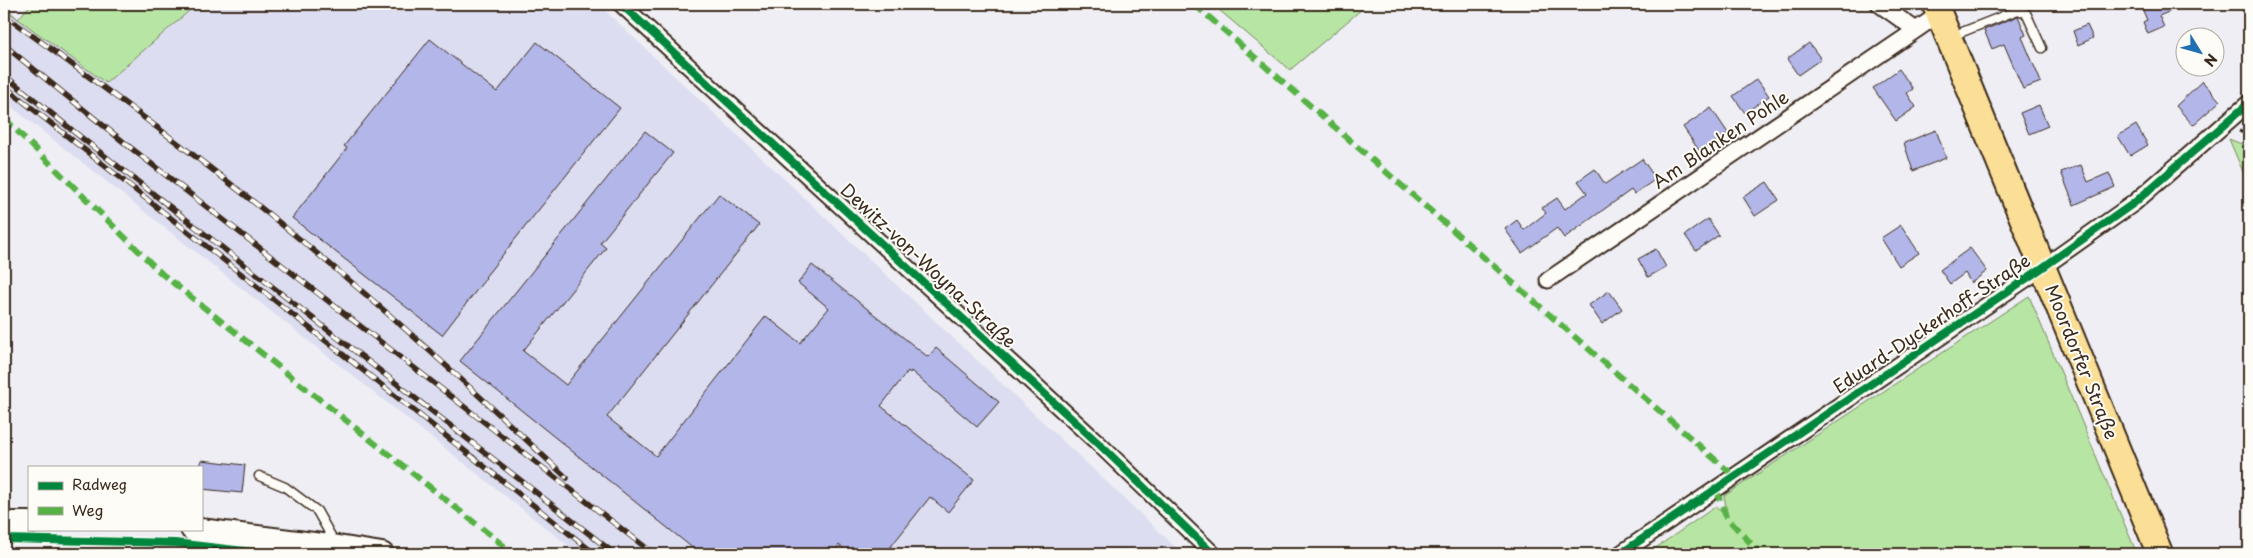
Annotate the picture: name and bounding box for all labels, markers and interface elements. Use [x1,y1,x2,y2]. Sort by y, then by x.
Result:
north arrow [2176,28,2226,78]
text: N [2199,49,2223,71]
street label: Am Blanken Pohle [1647,83,1794,194]
street label: Dewitz-von-Woyna-Straße [835,176,1023,354]
street label: Eduard-Dyckerhoff-Straße [1827,246,2035,399]
street label: Moordorfer Straße [2039,280,2126,443]
legend [28,466,202,530]
text: Radweg [72,472,127,495]
text: Weg [72,498,103,521]

